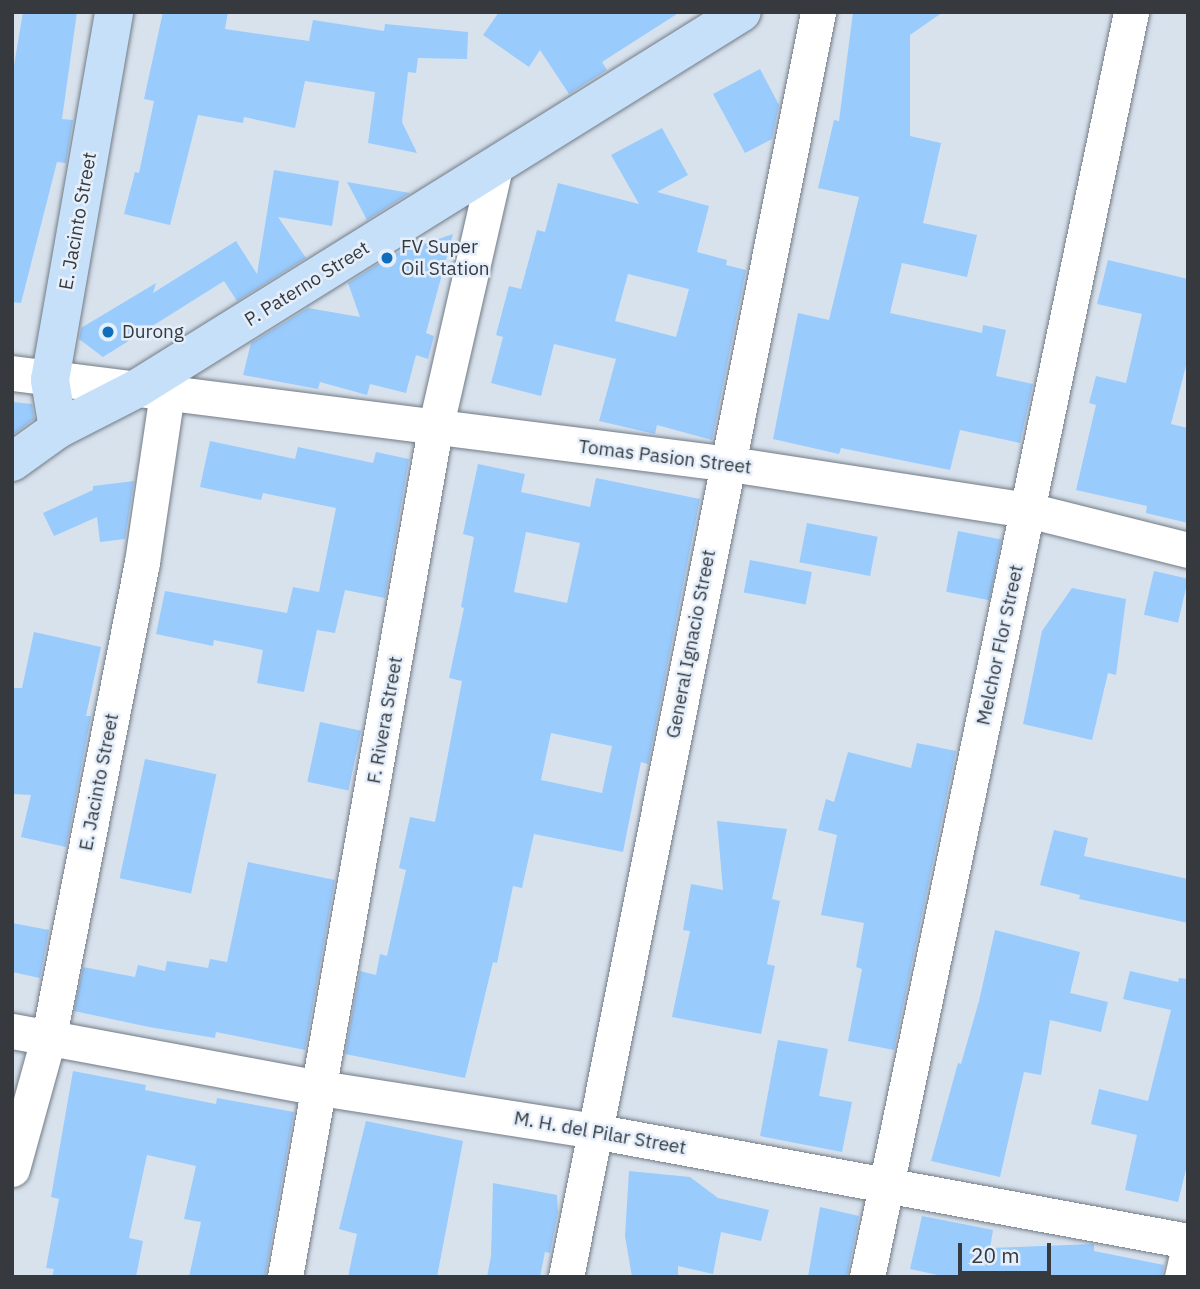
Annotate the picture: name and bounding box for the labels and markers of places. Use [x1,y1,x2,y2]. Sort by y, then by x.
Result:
place label: FV Super Oil Station [401,236,490,280]
marker: FV Super Oil Station [379,250,395,266]
place label: Durong [122,321,184,343]
marker: Durong [100,324,116,340]

